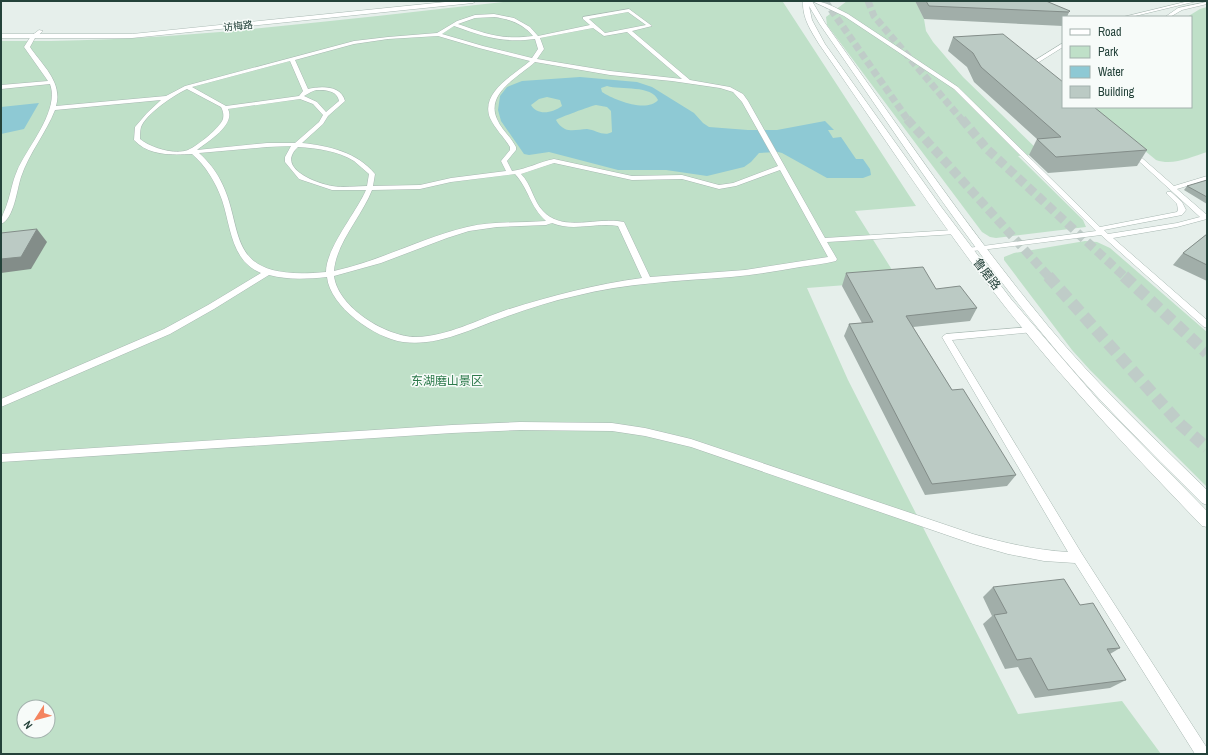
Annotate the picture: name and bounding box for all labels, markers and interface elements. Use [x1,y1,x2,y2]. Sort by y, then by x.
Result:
legend [1062,16,1192,108]
street label: 访梅路 [222,18,254,34]
text: Road [1098,24,1122,40]
text: Park [1098,44,1118,60]
text: Water [1098,64,1125,80]
text: Building [1098,84,1135,100]
street label: 鲁磨路 [970,255,1004,293]
park label: 东湖磨山景区 [411,373,483,389]
north arrow [16,699,56,739]
text: N [20,718,35,732]

